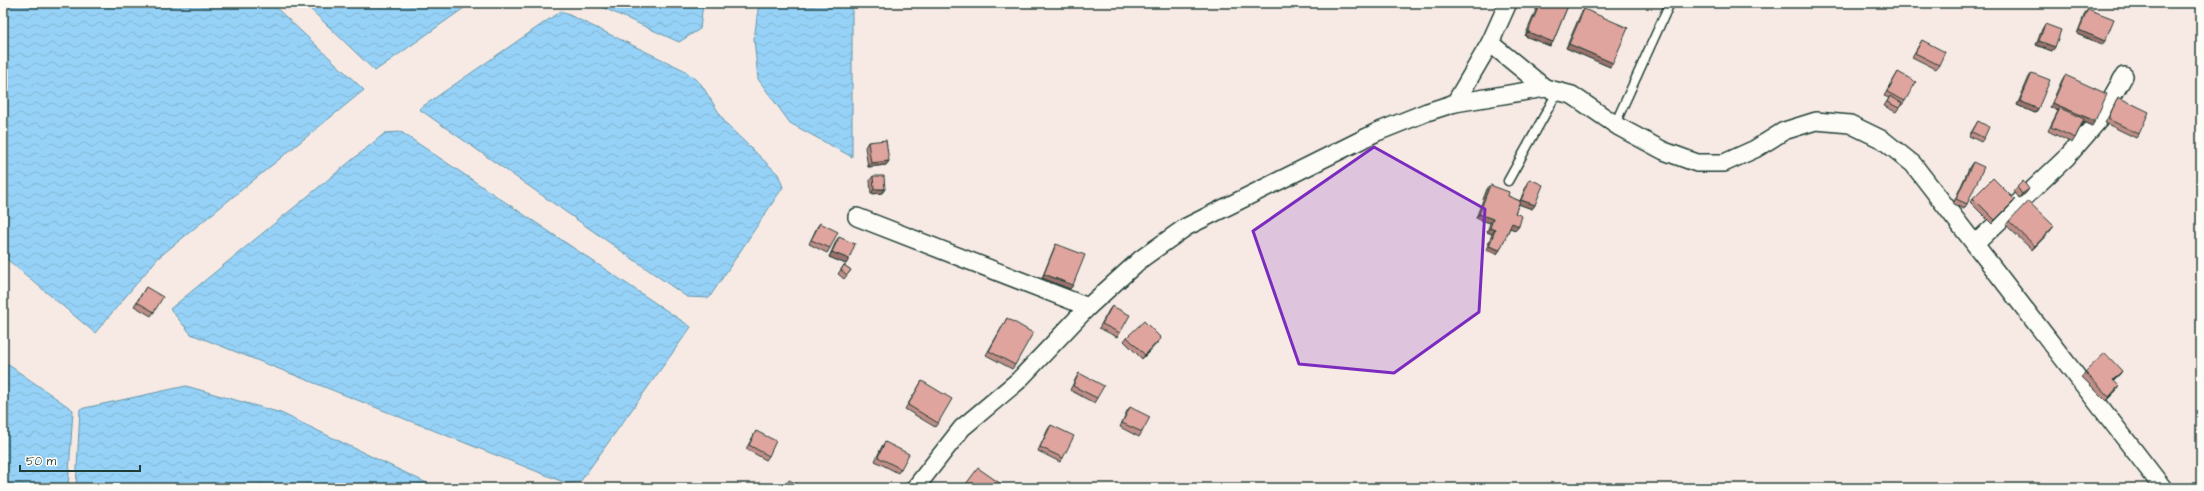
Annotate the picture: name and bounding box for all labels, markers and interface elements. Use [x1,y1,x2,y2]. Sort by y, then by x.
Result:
scale bar [20,447,140,473]
text: 50 m [26,453,57,470]

